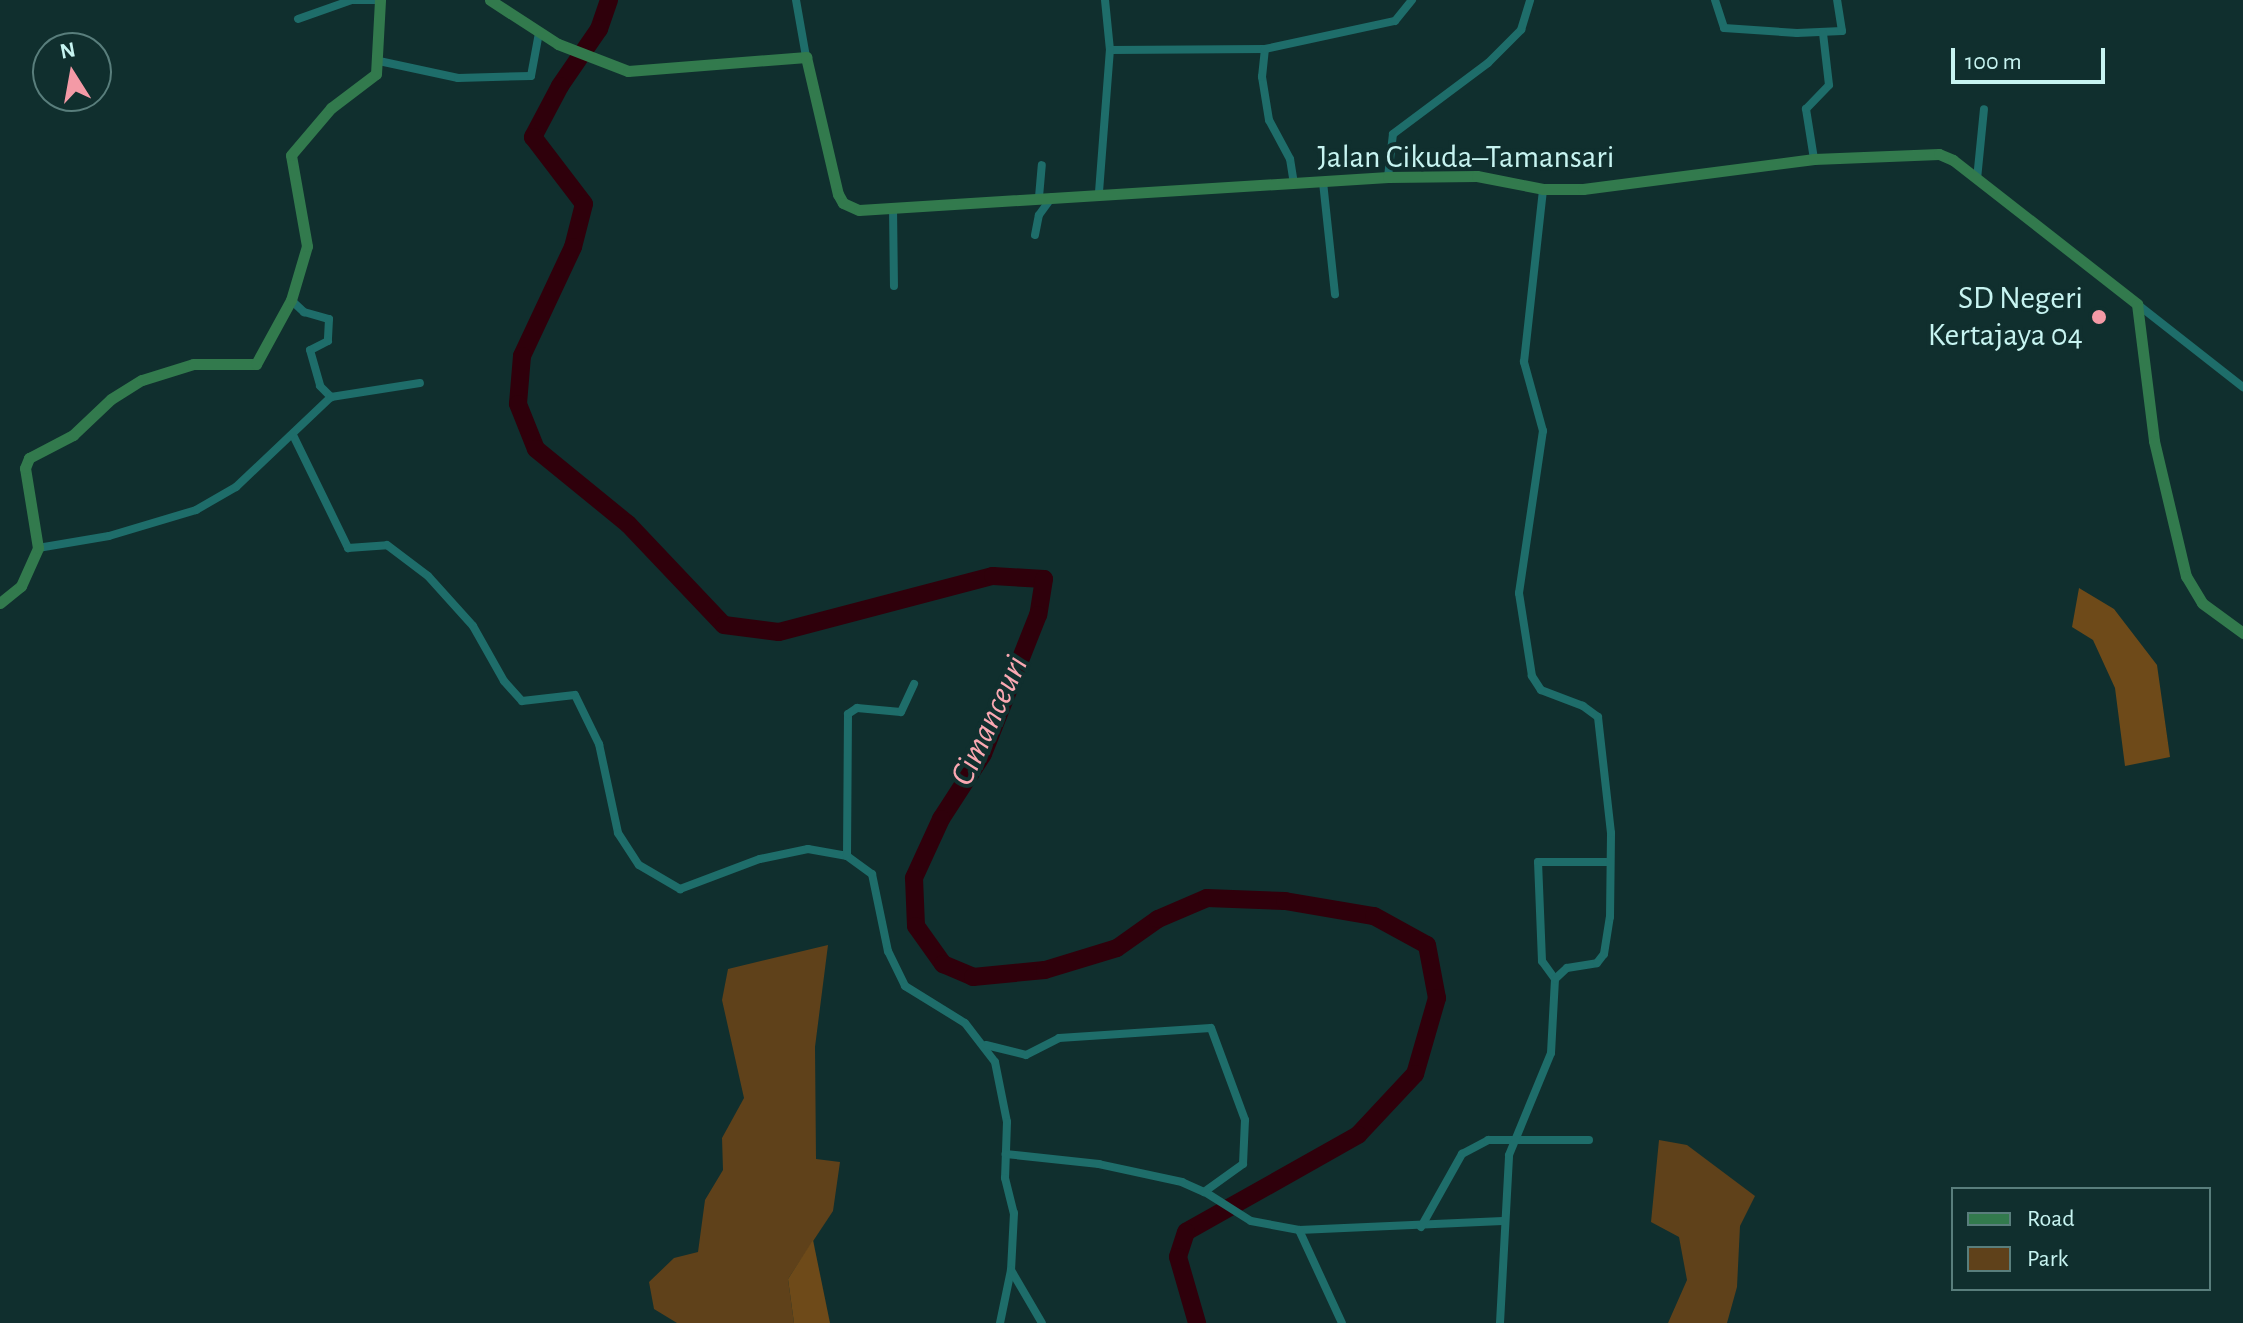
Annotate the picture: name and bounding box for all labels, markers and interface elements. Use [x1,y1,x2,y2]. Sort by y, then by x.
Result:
north arrow [32,32,112,112]
scale bar [1955,32,2109,82]
text: N [58,38,77,63]
text: 100 m [1965,50,2022,74]
street label: Jalan Cikuda–Tamansari [1318,138,1614,176]
place label: SD Negeri Kertajaya 04 [1928,280,2083,355]
marker: SD Negeri Kertajaya 04 [2090,308,2108,326]
water label: Cimanceuri [942,650,1038,792]
legend [1951,1187,2211,1291]
text: Road [2027,1207,2075,1231]
text: Park [2027,1247,2068,1271]

